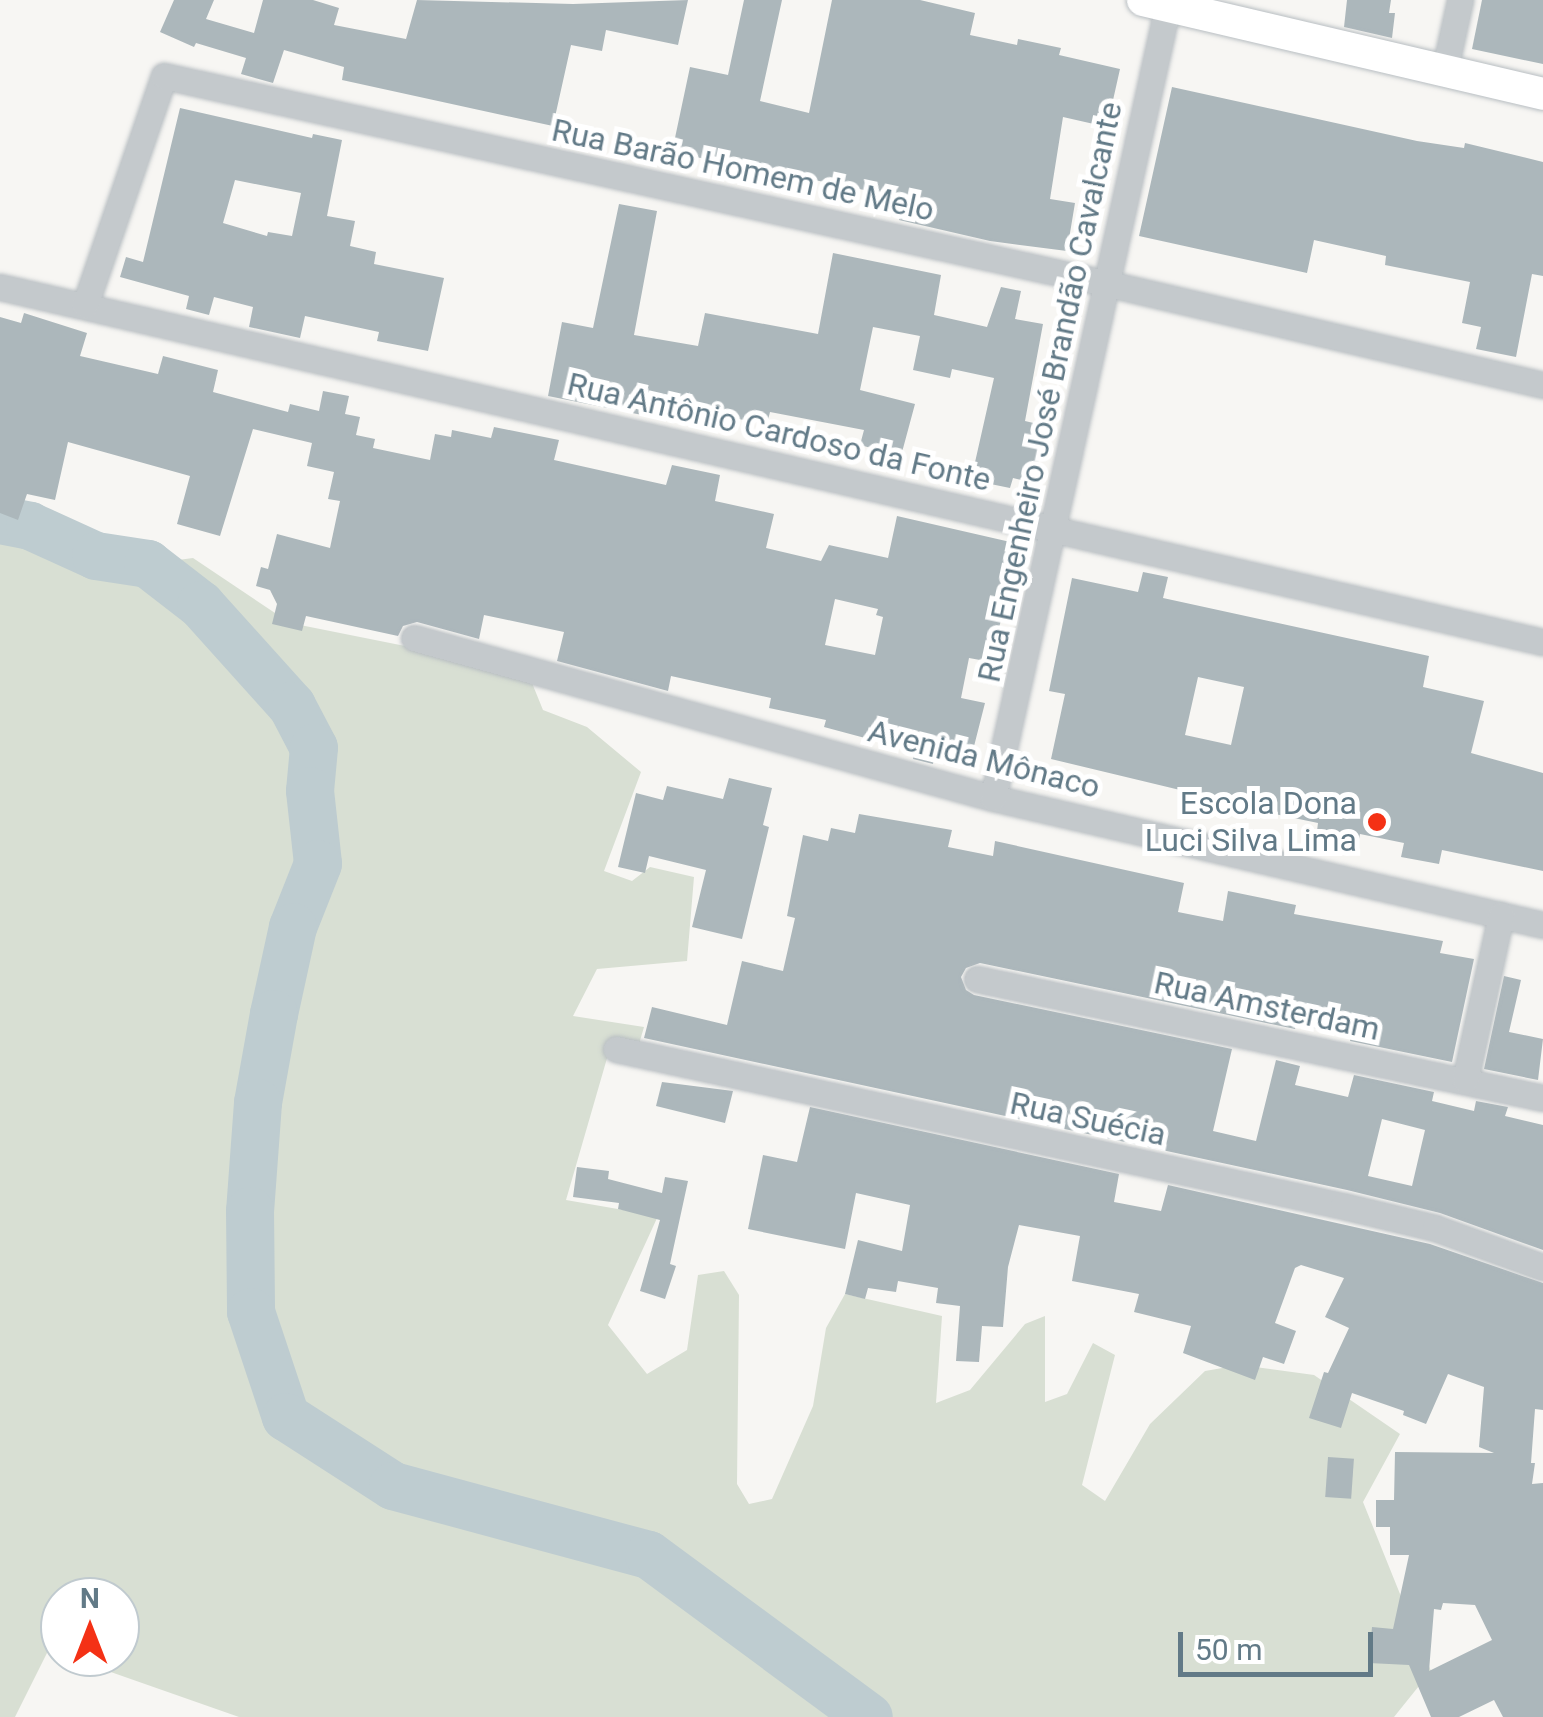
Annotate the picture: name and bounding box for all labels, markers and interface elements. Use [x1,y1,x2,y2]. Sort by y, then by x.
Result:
street label: Rua Engenheiro José Brandão Cavalcante [970,98,1130,686]
street label: Rua Barão Homem de Melo [548,111,938,229]
street label: Rua Antônio Cardoso da Fonte [564,365,994,499]
street label: Avenida Mônaco [864,712,1104,806]
place label: Escola Dona Luci Silva Lima [1145,785,1357,860]
marker: Escola Dona Luci Silva Lima [1366,811,1388,833]
street label: Rua Amsterdam [1151,963,1383,1049]
street label: Rua Suécia [1007,1084,1169,1154]
north arrow [40,1577,140,1677]
text: N [80,1582,100,1615]
scale bar [1183,1612,1378,1674]
text: 50 m [1195,1632,1262,1667]

